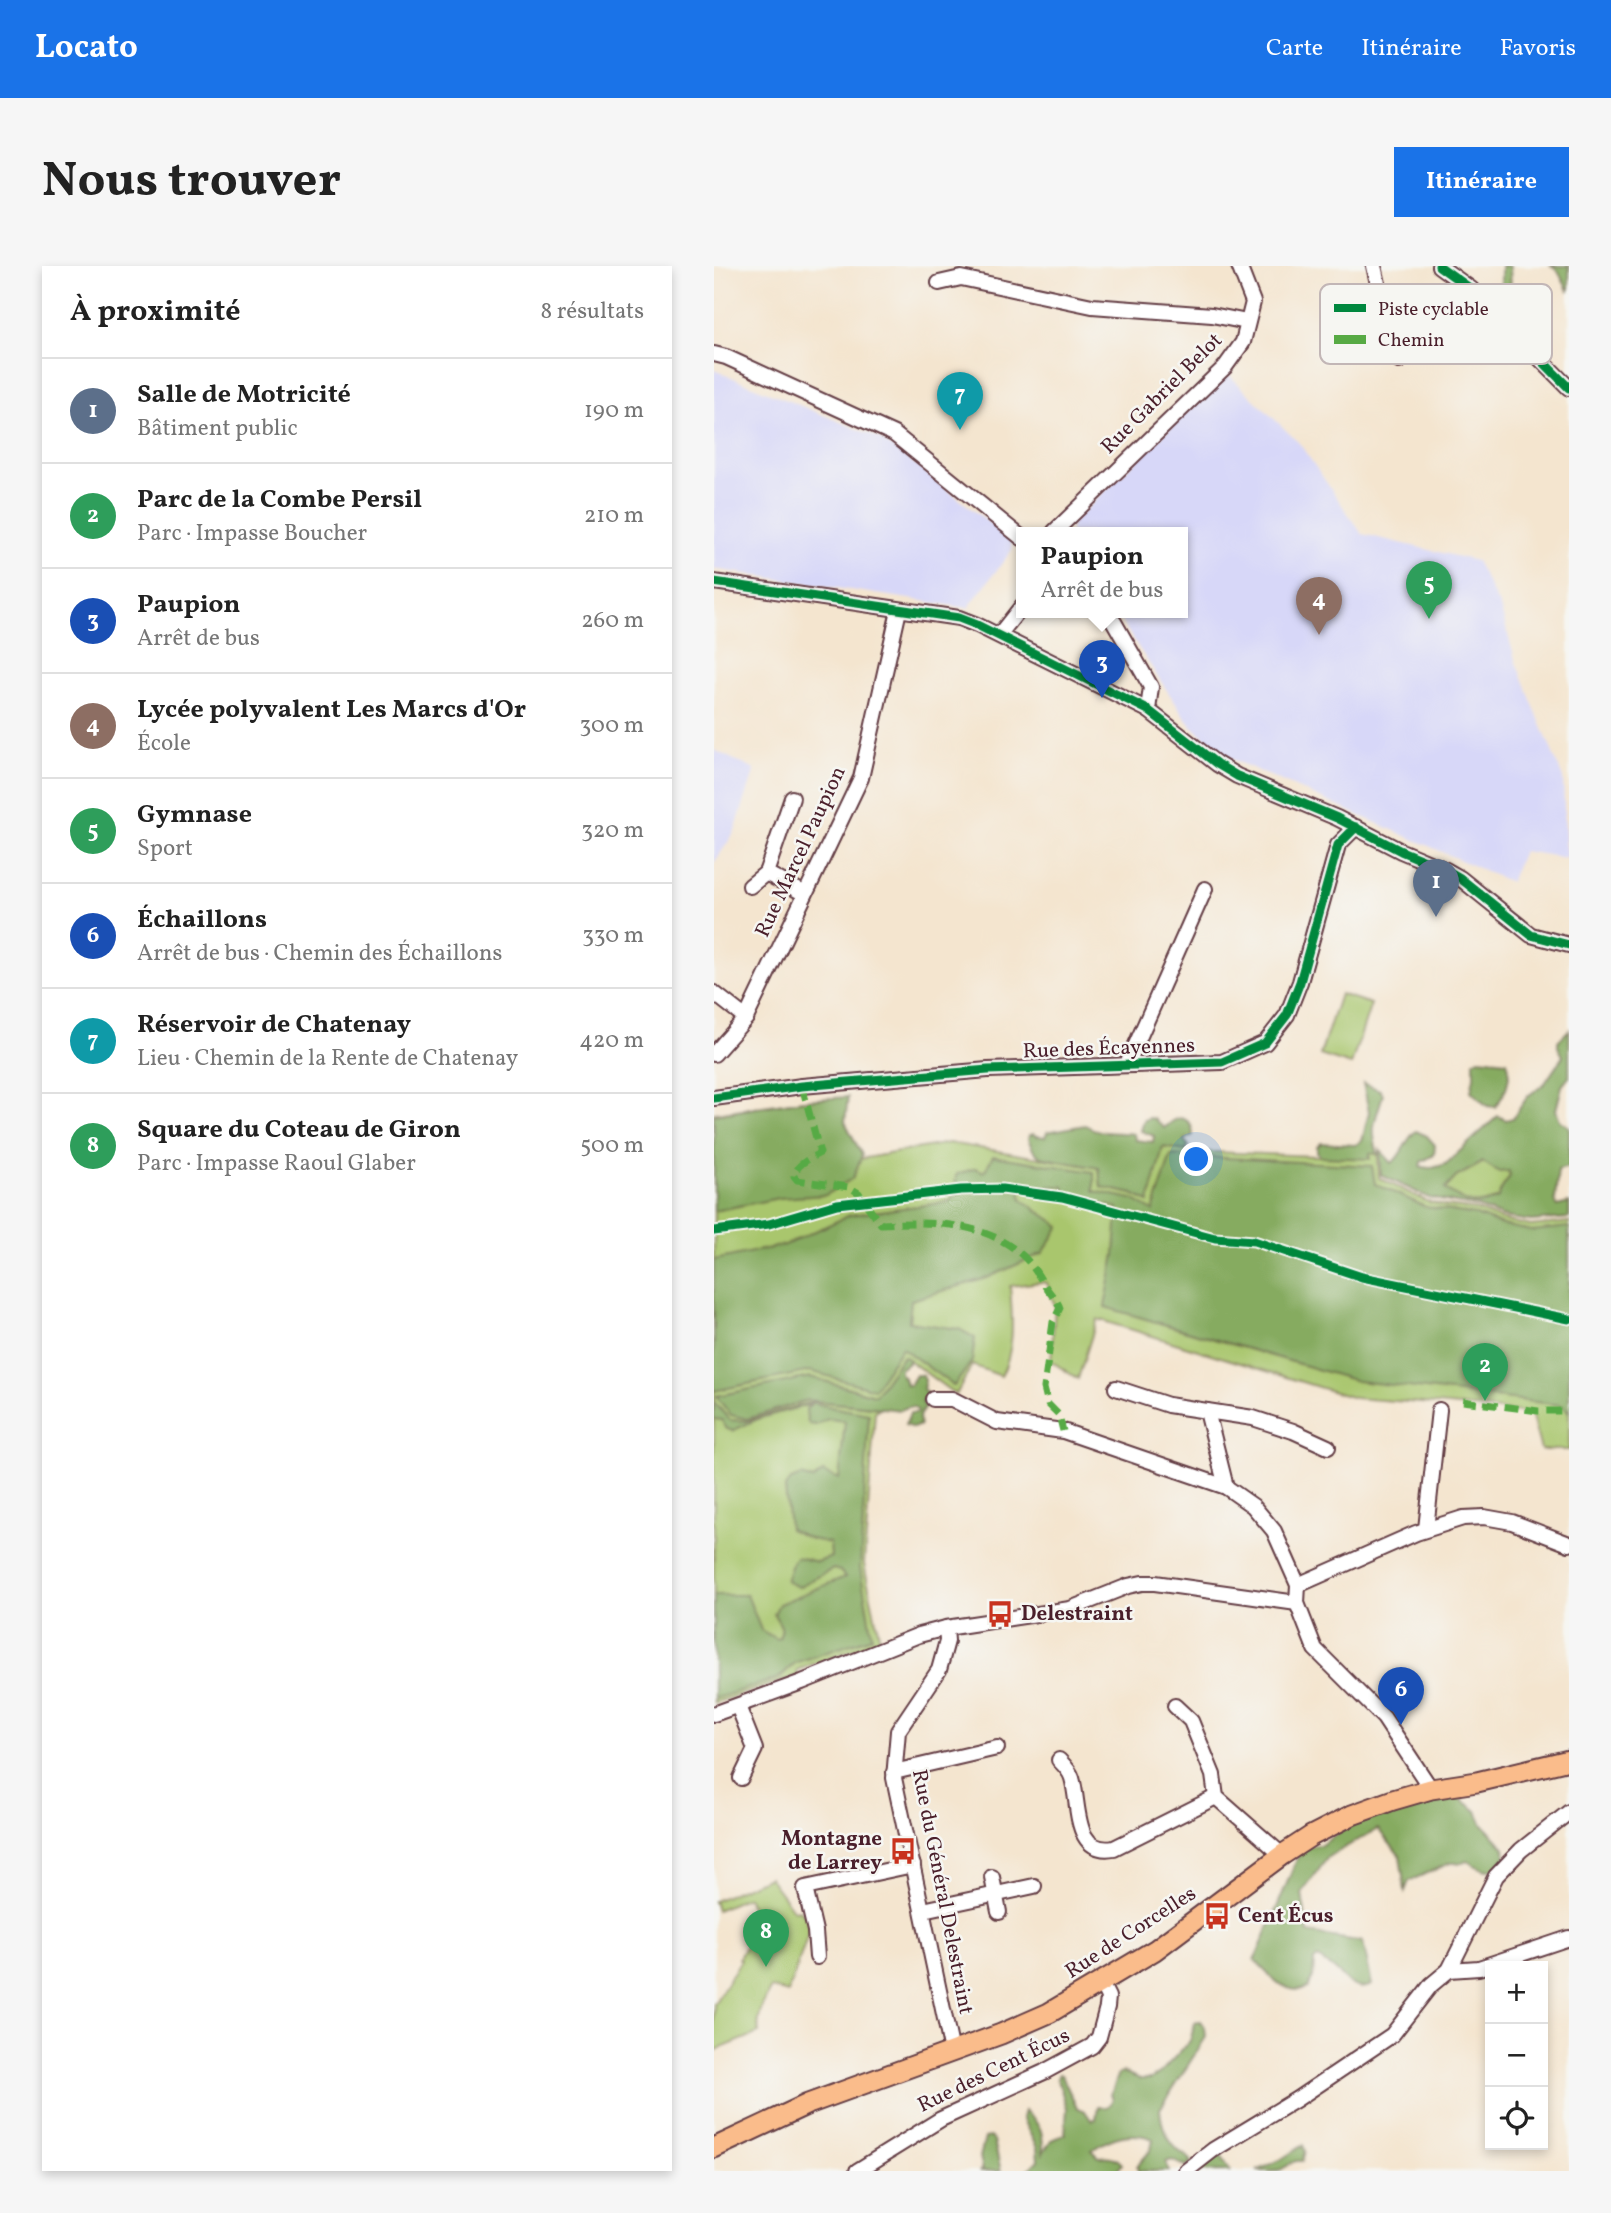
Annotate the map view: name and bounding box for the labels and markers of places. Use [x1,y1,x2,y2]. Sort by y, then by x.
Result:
pin: 7 [937,372,983,430]
pin: 5 [1406,561,1452,619]
pin: 4 [1296,577,1342,635]
pin: 3 [1079,640,1125,698]
pin: 1 [1413,859,1459,917]
pin: 2 [1462,1343,1508,1401]
bus stop icon: Delestraint [985,1599,1015,1629]
place label: Delestraint [1021,1600,1133,1629]
pin: 6 [1378,1667,1424,1725]
place label: Montagne de Larrey [781,1825,882,1878]
bus stop icon: Montagne de Larrey [888,1836,918,1866]
bus stop icon: Cent Écus [1202,1901,1232,1931]
place label: Cent Écus [1238,1902,1333,1931]
pin: 8 [743,1909,789,1967]

